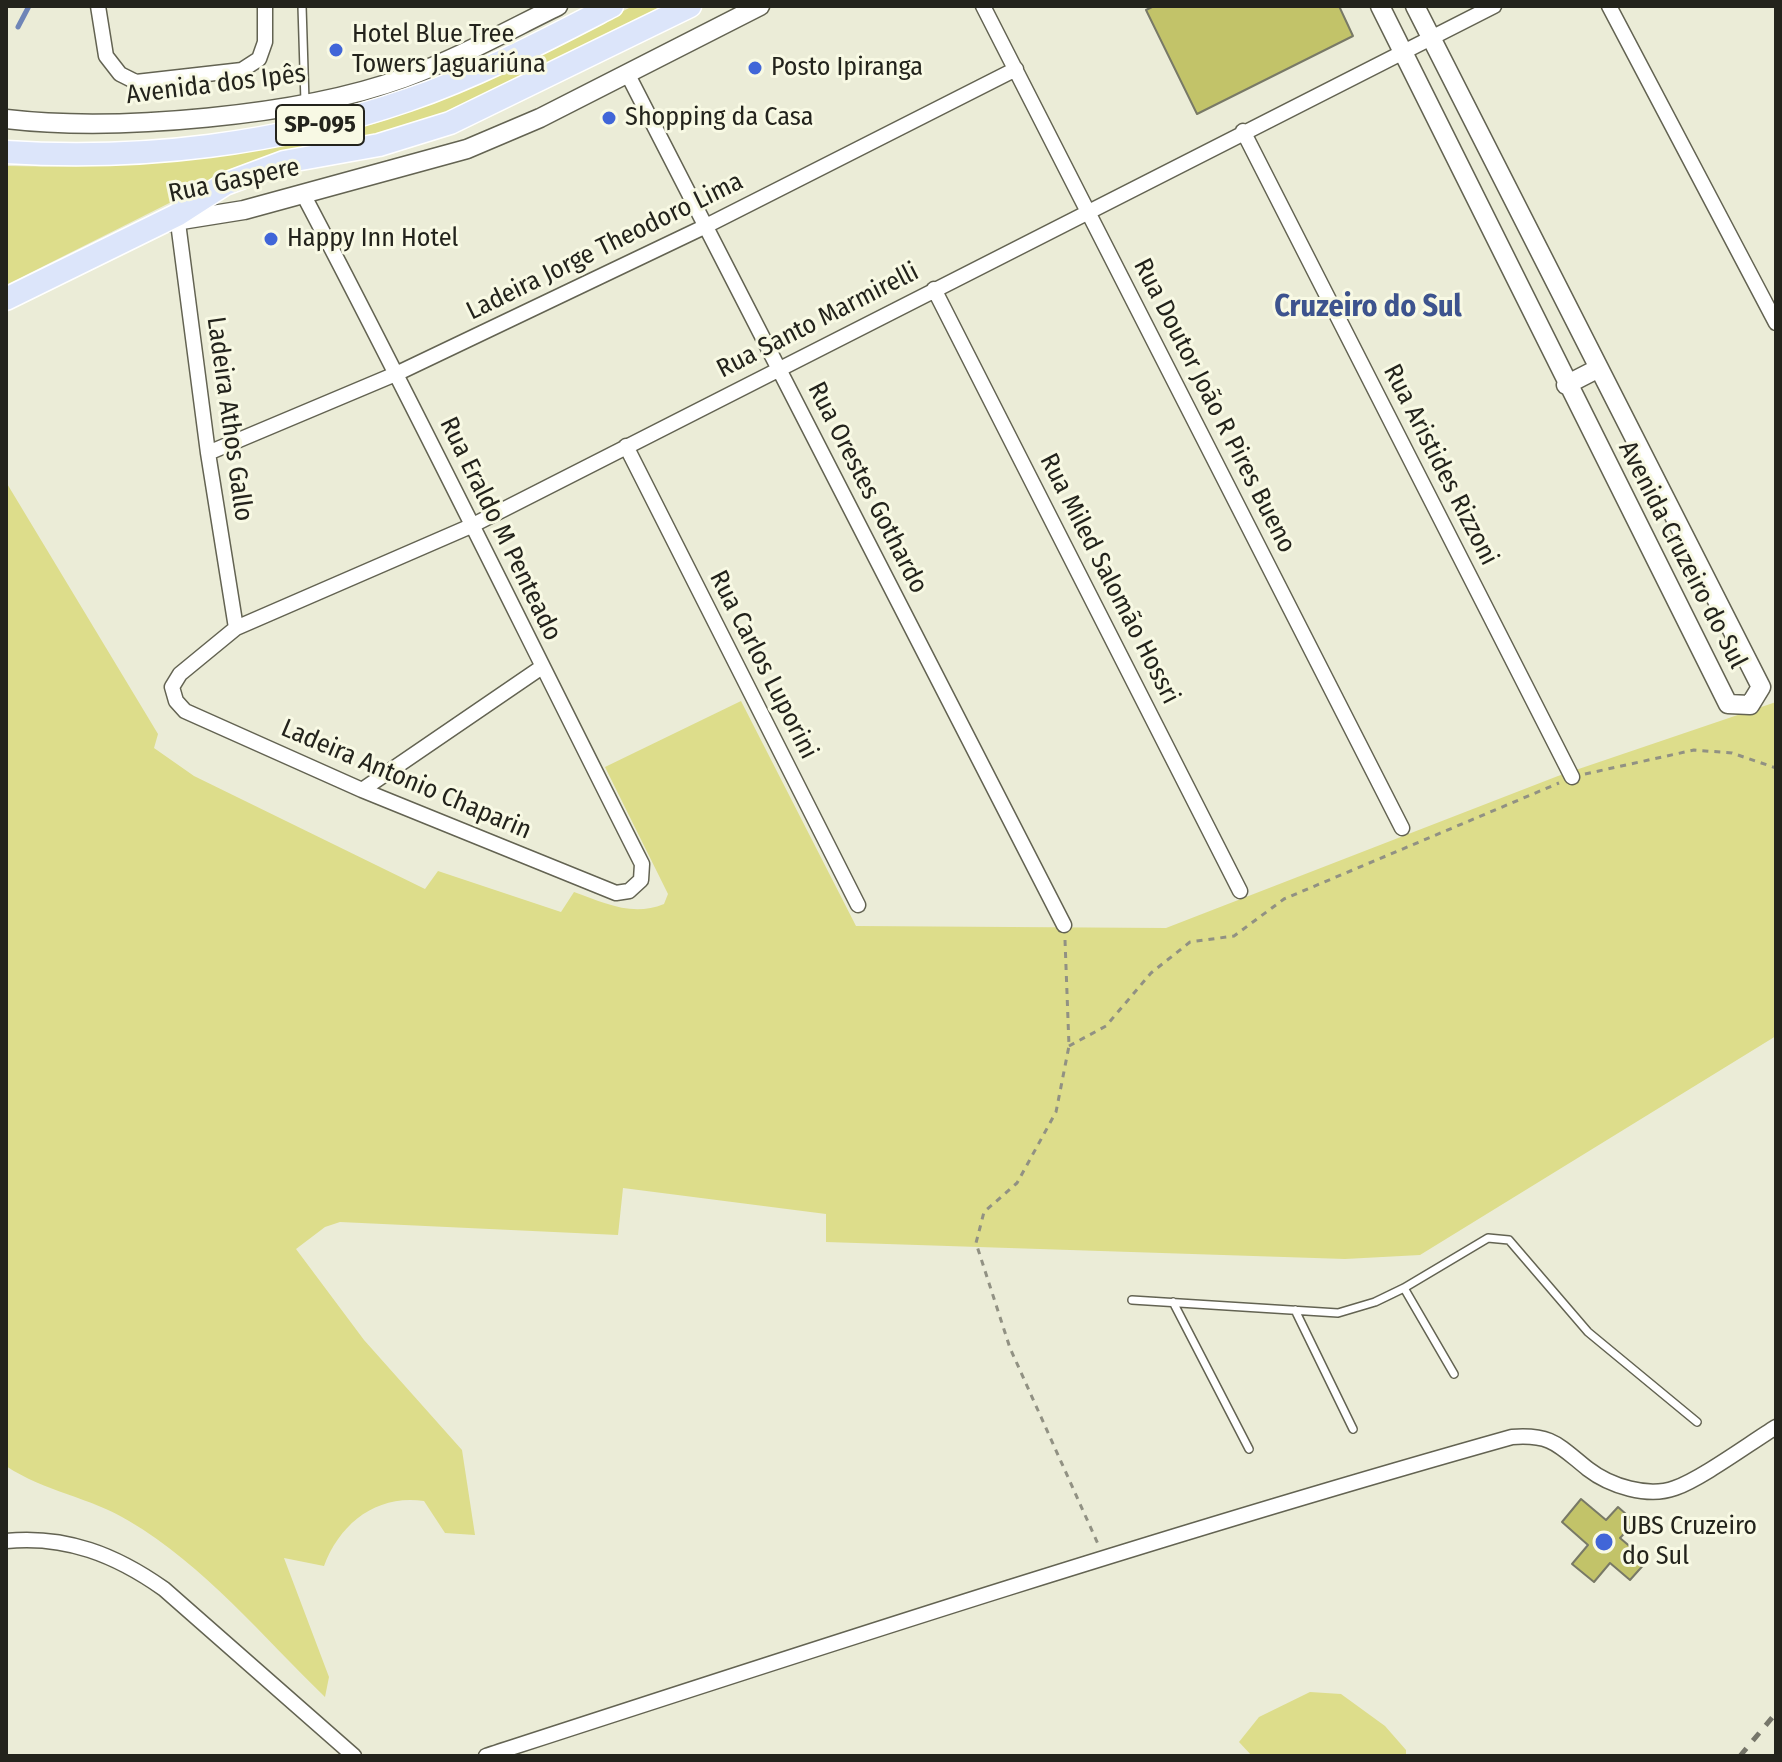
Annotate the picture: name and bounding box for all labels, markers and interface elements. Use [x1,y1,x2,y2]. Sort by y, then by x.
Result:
place label: Hotel Blue Tree Towers Jaguariúna [352,19,546,80]
marker: Hotel Blue Tree Towers Jaguariúna [327,41,345,59]
place label: Posto Ipiranga [771,52,923,84]
street label: Avenida dos Ipês [125,59,307,111]
marker: Posto Ipiranga [746,59,764,77]
place label: Shopping da Casa [625,102,813,134]
road number: SP-095 [276,105,364,145]
marker: Shopping da Casa [600,109,618,127]
street label: Rua Gaspere [166,152,302,210]
street label: Ladeira Jorge Theodoro Lima [462,166,748,328]
place label: Happy Inn Hotel [287,223,458,255]
marker: Happy Inn Hotel [262,230,280,248]
street label: Rua Doutor João R Pires Bueno [1126,254,1302,558]
street label: Rua Santo Marmirelli [712,257,924,385]
district label: Cruzeiro do Sul [1274,290,1462,326]
street label: Ladeira Athos Gallo [199,315,259,523]
street label: Rua Aristides Rizzoni [1376,359,1504,571]
street label: Rua Orestes Gothardo [800,377,934,599]
street label: Rua Eraldo M Penteado [432,412,568,646]
street label: Avenida Cruzeiro do Sul [1611,436,1753,674]
street label: Rua Miled Salomão Hossri [1032,449,1186,709]
street label: Rua Carlos Luporini [702,566,824,764]
street label: Ladeira Antonio Chaparin [276,713,536,847]
place label: UBS Cruzeiro do Sul [1622,1511,1757,1572]
marker: UBS Cruzeiro do Sul [1593,1531,1615,1553]

